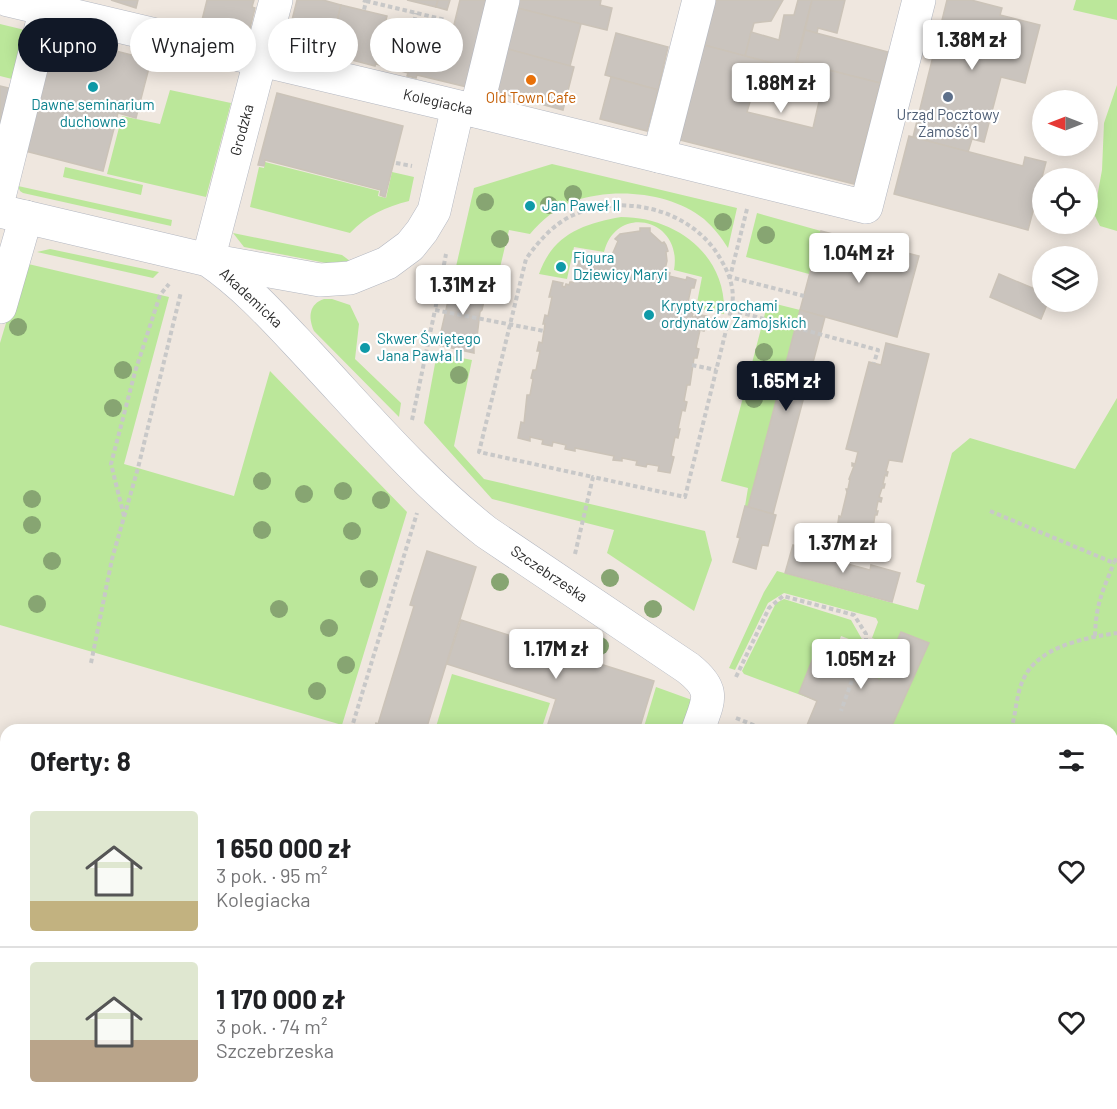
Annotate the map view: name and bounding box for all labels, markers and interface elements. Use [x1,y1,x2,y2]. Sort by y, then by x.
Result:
chip: Kupno [18,18,118,72]
chip: Wynajem [130,18,256,72]
chip: Filtry [268,18,358,72]
chip: Nowe [370,18,463,72]
pin: 1.38M zł [910,20,1034,71]
text: 1.38M zł [937,27,1007,51]
pin: 1.88M zł [719,63,843,114]
text: 1.88M zł [746,70,816,94]
marker: Old Town Cafe [524,73,538,87]
marker: Dawne seminarium duchowne [86,80,100,94]
street label: Kolegiacka [402,84,475,118]
place label: Old Town Cafe [486,88,576,106]
marker: Urząd Pocztowy Zamość 1 [941,90,955,104]
north arrow [1032,90,1098,156]
map controls [1032,90,1098,312]
place label: Dawne seminarium duchowne [31,95,155,130]
street label: Grodzka [226,102,257,158]
place label: Urząd Pocztowy Zamość 1 [897,105,999,140]
button: locate [1032,168,1098,234]
place label: Jan Paweł II [542,196,620,214]
marker: Jan Paweł II [523,199,537,213]
pin: 1.04M zł [797,233,921,284]
text: 1.04M zł [823,240,895,264]
button: layers [1032,246,1098,312]
place label: Figura Dziewicy Maryi [573,248,668,283]
marker: Figura Dziewicy Maryi [554,260,568,274]
street label: Akademicka [217,264,287,331]
pin: 1.31M zł [401,265,525,316]
text: 1.31M zł [430,272,496,296]
place label: Krypty z prochami ordynatów Zamojskich [661,296,807,331]
marker: Krypty z prochami ordynatów Zamojskich [642,308,656,322]
place label: Skwer Świętego Jana Pawła II [377,329,481,364]
marker: Skwer Świętego Jana Pawła II [358,341,372,355]
pin: 1.65M zł [724,361,848,412]
text: 1.65M zł [751,368,821,392]
pin: 1.37M zł [781,523,905,574]
text: 1.37M zł [808,530,878,554]
street label: Szczebrzeska [508,541,591,605]
pin: 1.17M zł [494,629,618,680]
text: 1.17M zł [523,636,589,660]
pin: 1.05M zł [799,639,923,690]
text: 1.05M zł [826,646,896,670]
icon: filters [1055,744,1088,777]
text: Oferty: 8 [30,745,131,776]
text: 1 650 000 zł [216,832,351,863]
icon: home [78,835,150,907]
icon: heart [1055,855,1088,888]
text: 3 pok. · 95 m² [216,863,328,887]
text: Kolegiacka [216,887,311,911]
text: 1 170 000 zł [216,983,345,1014]
icon: home [78,986,150,1058]
icon: heart [1055,1006,1088,1039]
text: 3 pok. · 74 m² [216,1014,327,1038]
text: Szczebrzeska [216,1038,334,1062]

